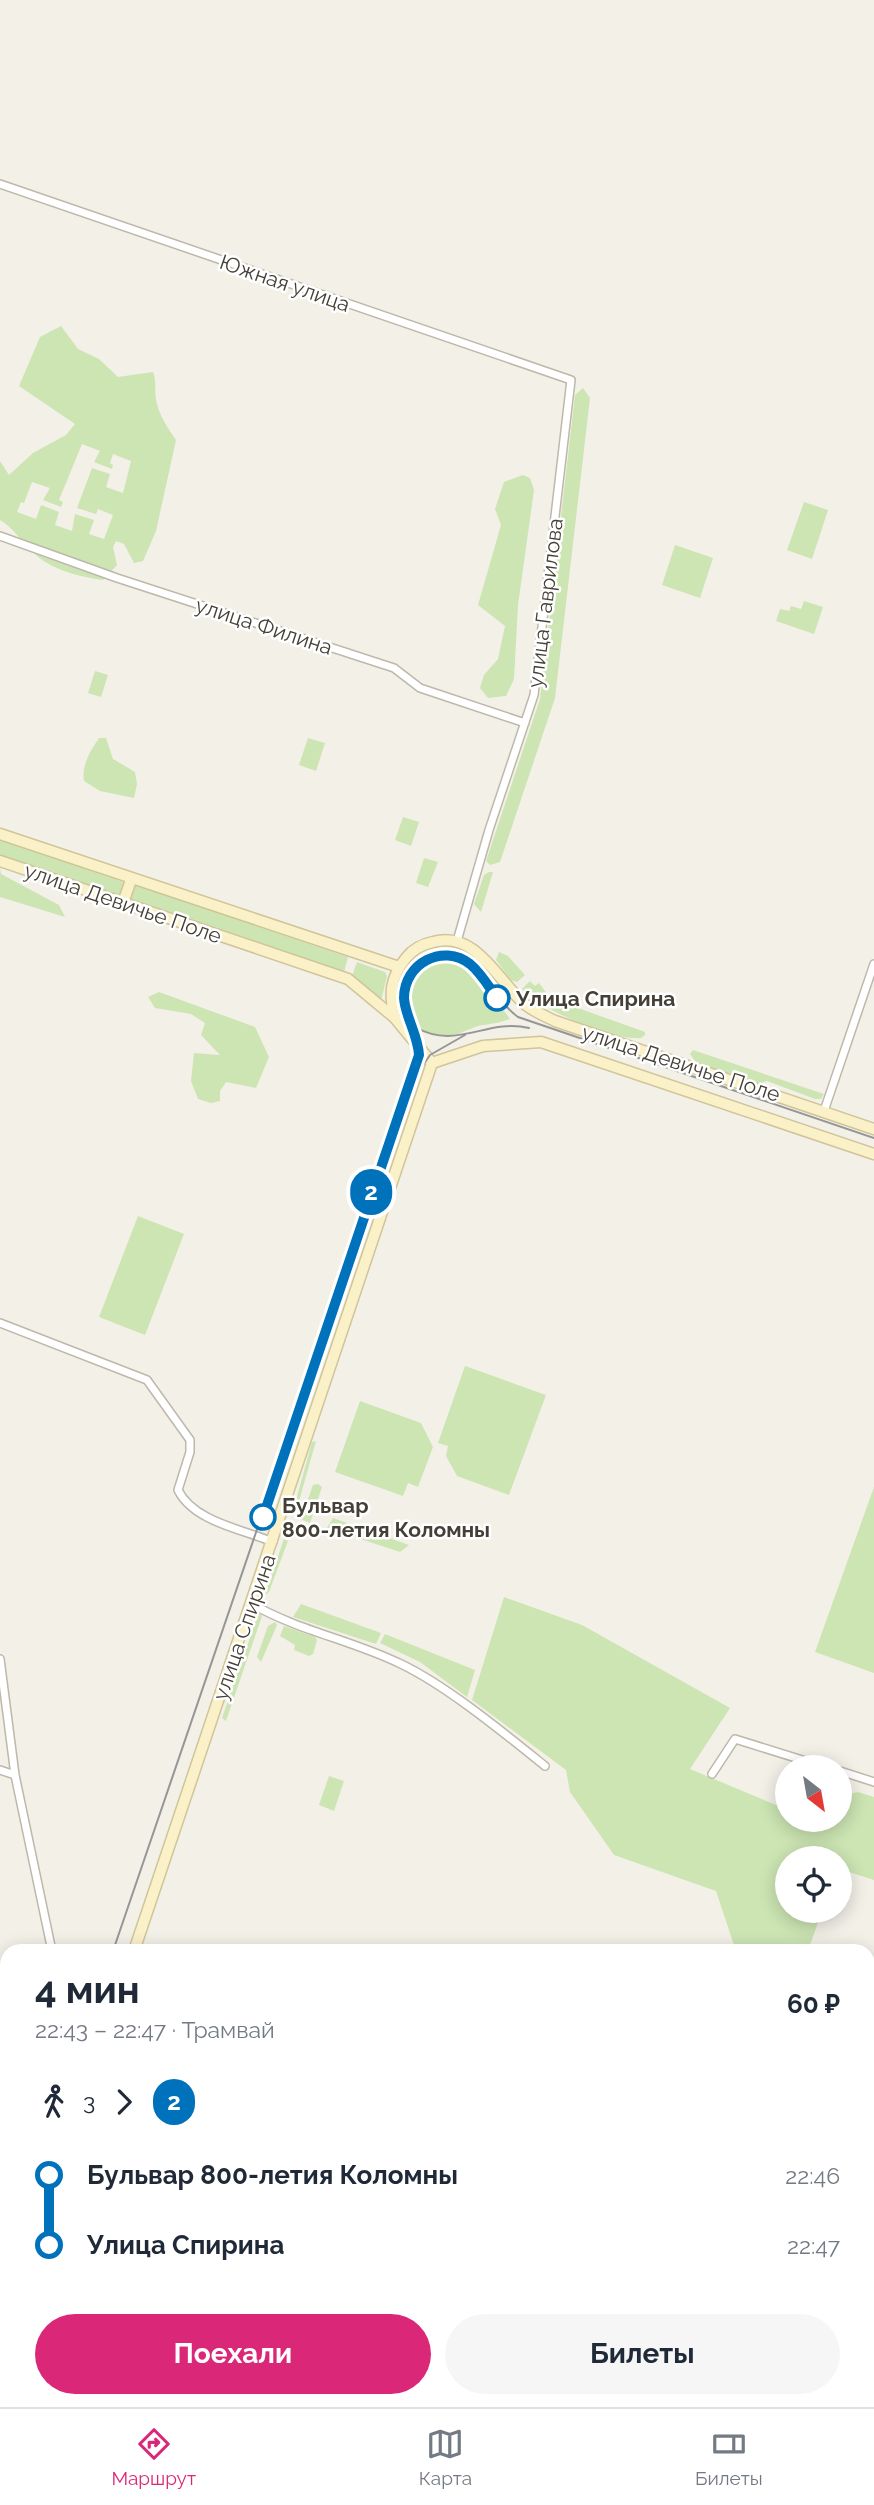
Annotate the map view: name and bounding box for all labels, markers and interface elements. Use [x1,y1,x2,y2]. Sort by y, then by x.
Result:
street label: Южная улица [217,249,353,317]
street label: улица Гаврилова [522,517,568,689]
street label: улица Филина [192,592,336,660]
street label: улица Девичье Поле [21,857,225,949]
marker: Улица Спирина [484,985,510,1011]
place label: Улица Спирина [515,986,675,1011]
street label: улица Девичье Поле [579,1019,783,1107]
line badge: 2 [348,1169,394,1215]
text: 2 [364,1177,378,1206]
place label: Бульвар 800-летия Коломны [282,1493,490,1542]
marker: Бульвар 800-летия Коломны [250,1504,276,1530]
street label: улица Спирина [207,1551,281,1703]
north arrow [775,1755,852,1832]
map controls [775,1755,852,1923]
button: locate [775,1846,852,1923]
text: 4 мин [35,1967,140,2012]
text: 60 ₽ [787,1989,840,2019]
text: 22:43 – 22:47 · Трамвай [35,2016,275,2043]
icon: walk [35,2083,73,2121]
icon: forward [105,2083,143,2121]
text: 2 [167,2087,181,2116]
text: 3 [83,2088,95,2115]
text: Бульвар 800-летия Коломны [87,2160,458,2190]
text: 22:46 [785,2162,840,2189]
text: Улица Спирина [87,2230,284,2260]
text: 22:47 [787,2232,840,2259]
button: Поехали [35,2314,431,2394]
button: Билеты [445,2314,840,2394]
tab: Маршрут [111,2425,196,2489]
tab: Карта [419,2425,472,2489]
tab: Билеты [695,2425,763,2489]

